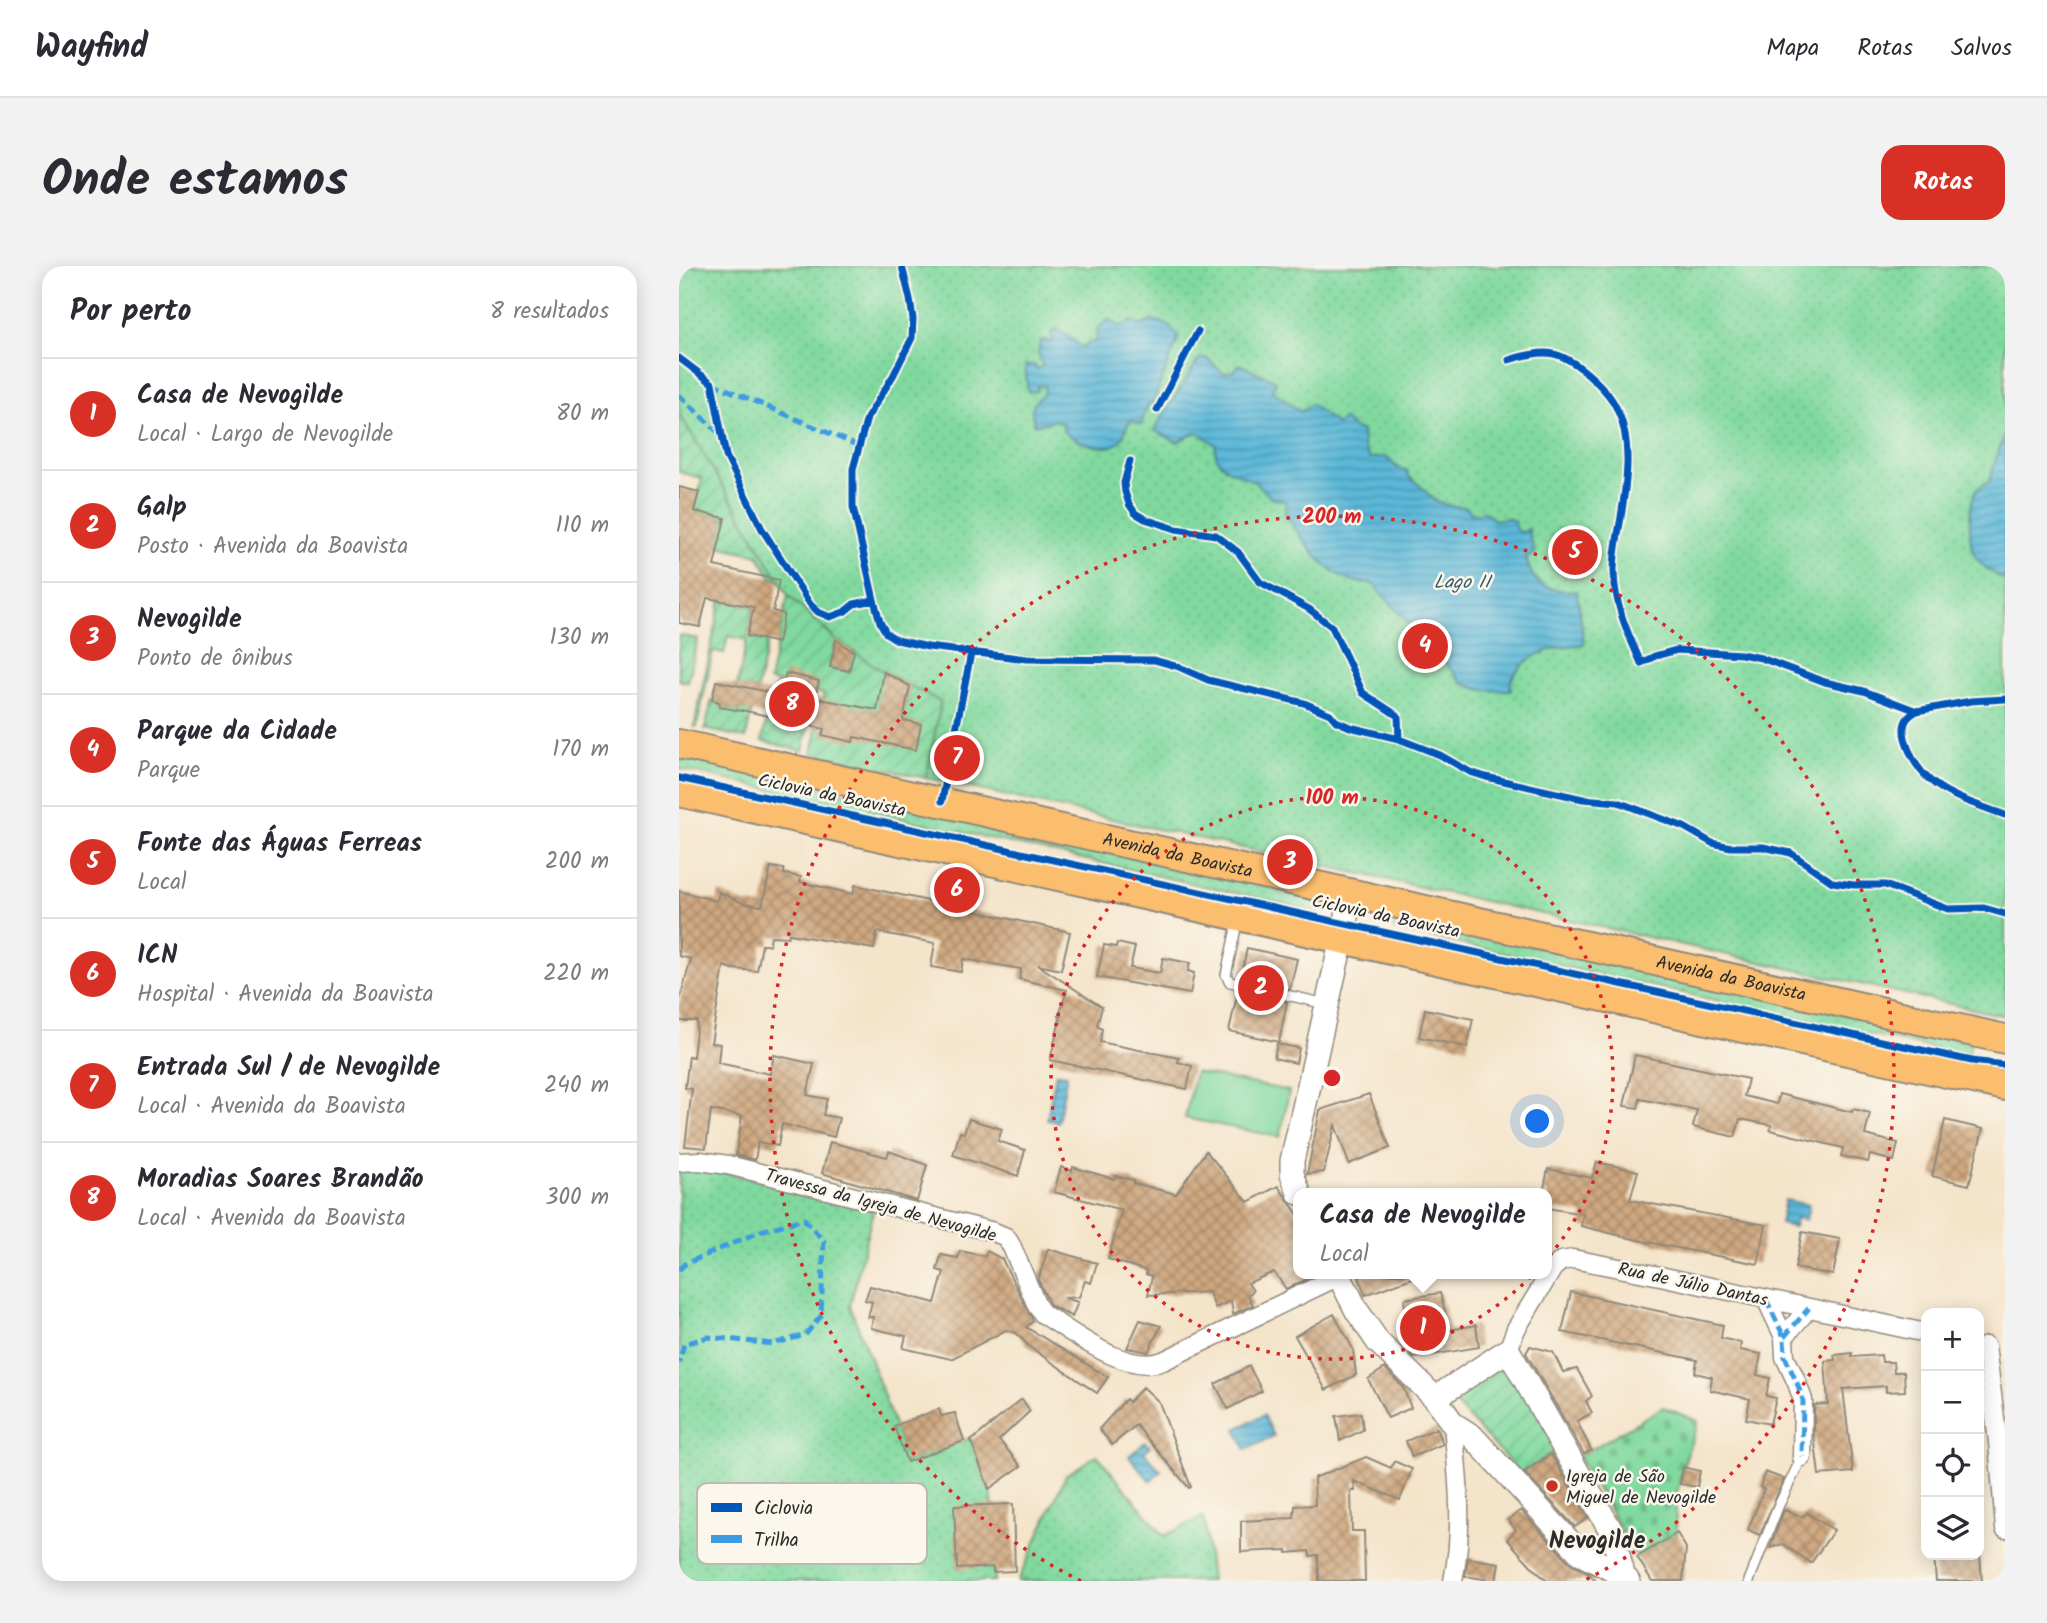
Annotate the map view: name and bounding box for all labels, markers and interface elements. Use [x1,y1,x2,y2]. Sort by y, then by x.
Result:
text: Wayfind [35,22,148,75]
text: Mapa [1766,29,1819,68]
text: Rotas [1857,29,1913,68]
text: Salvos [1951,29,2012,68]
text: Onde estamos [42,143,348,221]
button: Rotas [1881,145,2005,220]
text: Por perto [70,288,191,336]
text: 8 resultados [490,294,609,330]
text: Casa de Nevogilde [137,375,343,417]
text: 1 [90,396,96,432]
text: 80 m [556,396,609,432]
text: Local · Largo de Nevogilde [137,417,393,453]
text: Galp [137,487,187,529]
text: 200 m [1302,501,1362,534]
text: 2 [86,508,100,544]
text: 110 m [556,508,609,544]
pin: 5 [1552,526,1598,578]
text: Posto · Avenida da Boavista [137,529,408,565]
water label: Lago II [1434,568,1493,598]
text: Nevogilde [137,599,242,641]
text: 3 [87,620,99,656]
text: 130 m [550,620,609,656]
pin: 4 [1402,620,1448,672]
text: Ponto de ônibus [137,641,293,677]
pin: 8 [769,678,815,730]
text: Parque da Cidade [137,711,337,753]
text: 4 [87,732,99,768]
text: 170 m [552,732,609,768]
pin: 7 [934,732,980,784]
text: Parque [137,753,200,789]
street label: Ciclovia da Boavista [755,767,908,826]
text: 100 m [1305,782,1359,815]
text: Fonte das Águas Ferreas [137,823,422,865]
street label: Avenida da Boavista [1100,826,1255,887]
pin: 3 [1267,836,1313,888]
text: 5 [87,844,99,880]
text: 200 m [545,844,609,880]
pin: 6 [934,864,980,916]
text: Local [137,865,187,901]
street label: Ciclovia da Boavista [1309,888,1462,947]
text: ICN [137,935,177,977]
street label: Avenida da Boavista [1653,949,1809,1010]
text: 6 [87,956,99,992]
text: 220 m [543,956,609,992]
pin: 2 [1238,962,1284,1014]
text: Hospital · Avenida da Boavista [137,977,434,1013]
text: Entrada Sul / de Nevogilde [137,1047,440,1089]
centre of rings [1320,1066,1344,1090]
text: 7 [88,1068,98,1104]
text: 240 m [544,1068,609,1104]
text: Local · Avenida da Boavista [137,1089,406,1125]
your location [1520,1104,1554,1138]
text: Moradias Soares Brandão [137,1159,424,1201]
street label: Travessa da Igreja de Nevogilde [762,1162,1000,1251]
text: 8 [86,1180,100,1216]
text: 300 m [545,1180,609,1216]
popup [1293,1188,1552,1279]
text: Casa de Nevogilde [1319,1195,1526,1237]
text: Local · Avenida da Boavista [137,1201,406,1237]
text: Local [1319,1237,1369,1273]
street label: Rua de Júlio Dantas [1615,1255,1771,1316]
pin: 1 [1400,1302,1446,1354]
map controls [1921,1308,1984,1560]
button: + [1921,1308,1984,1371]
button: − [1921,1371,1984,1434]
button: locate [1921,1434,1984,1497]
place label: Igreja de São Miguel de Nevogilde [1566,1463,1716,1513]
marker: Igreja de São Miguel de Nevogilde [1544,1478,1560,1494]
legend [697,1483,927,1564]
text: Ciclovia [754,1494,813,1524]
button: layers [1921,1497,1984,1560]
district label: Nevogilde [1549,1522,1646,1561]
text: Trilha [754,1526,799,1556]

